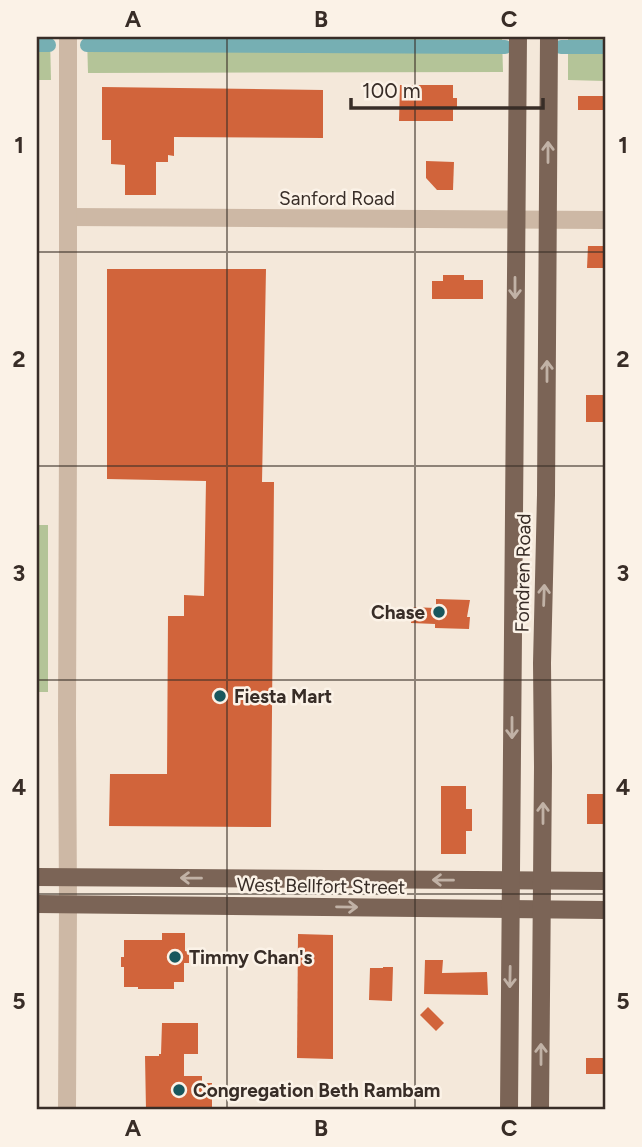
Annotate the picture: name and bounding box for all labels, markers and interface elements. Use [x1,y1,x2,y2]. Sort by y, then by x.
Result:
text: A [125,5,142,33]
text: B [314,5,328,33]
text: C [501,5,518,33]
scale bar [351,66,544,110]
text: 100 m [362,78,421,103]
text: 1 [14,131,24,159]
text: 1 [618,131,628,159]
one-way arrow [541,140,555,163]
street label: Sanford Road [279,187,395,210]
one-way arrow [508,276,522,299]
text: 2 [12,345,26,373]
text: 2 [616,345,630,373]
one-way arrow [540,360,553,383]
street label: Fondren Road [510,513,536,633]
text: 3 [13,559,25,587]
text: 3 [617,559,629,587]
one-way arrow [537,583,551,606]
place label: Chase [371,601,425,624]
marker: Chase [431,604,447,620]
place label: Fiesta Mart [234,685,333,708]
marker: Fiesta Mart [212,688,228,704]
one-way arrow [505,716,518,739]
text: 4 [12,773,26,801]
text: 4 [616,773,630,801]
one-way arrow [536,802,549,825]
one-way arrow [180,871,203,885]
street label: West Bellfort Street [237,873,405,899]
one-way arrow [432,874,455,887]
one-way arrow [336,901,359,914]
place label: Timmy Chan's [189,946,313,969]
marker: Timmy Chan's [167,949,183,965]
one-way arrow [503,965,517,988]
text: 5 [12,987,26,1015]
text: 5 [616,987,630,1015]
one-way arrow [534,1043,548,1066]
place label: Congregation Beth Rambam [193,1079,440,1102]
marker: Congregation Beth Rambam [171,1082,187,1098]
text: A [125,1114,142,1142]
text: B [314,1114,328,1142]
text: C [501,1114,518,1142]

